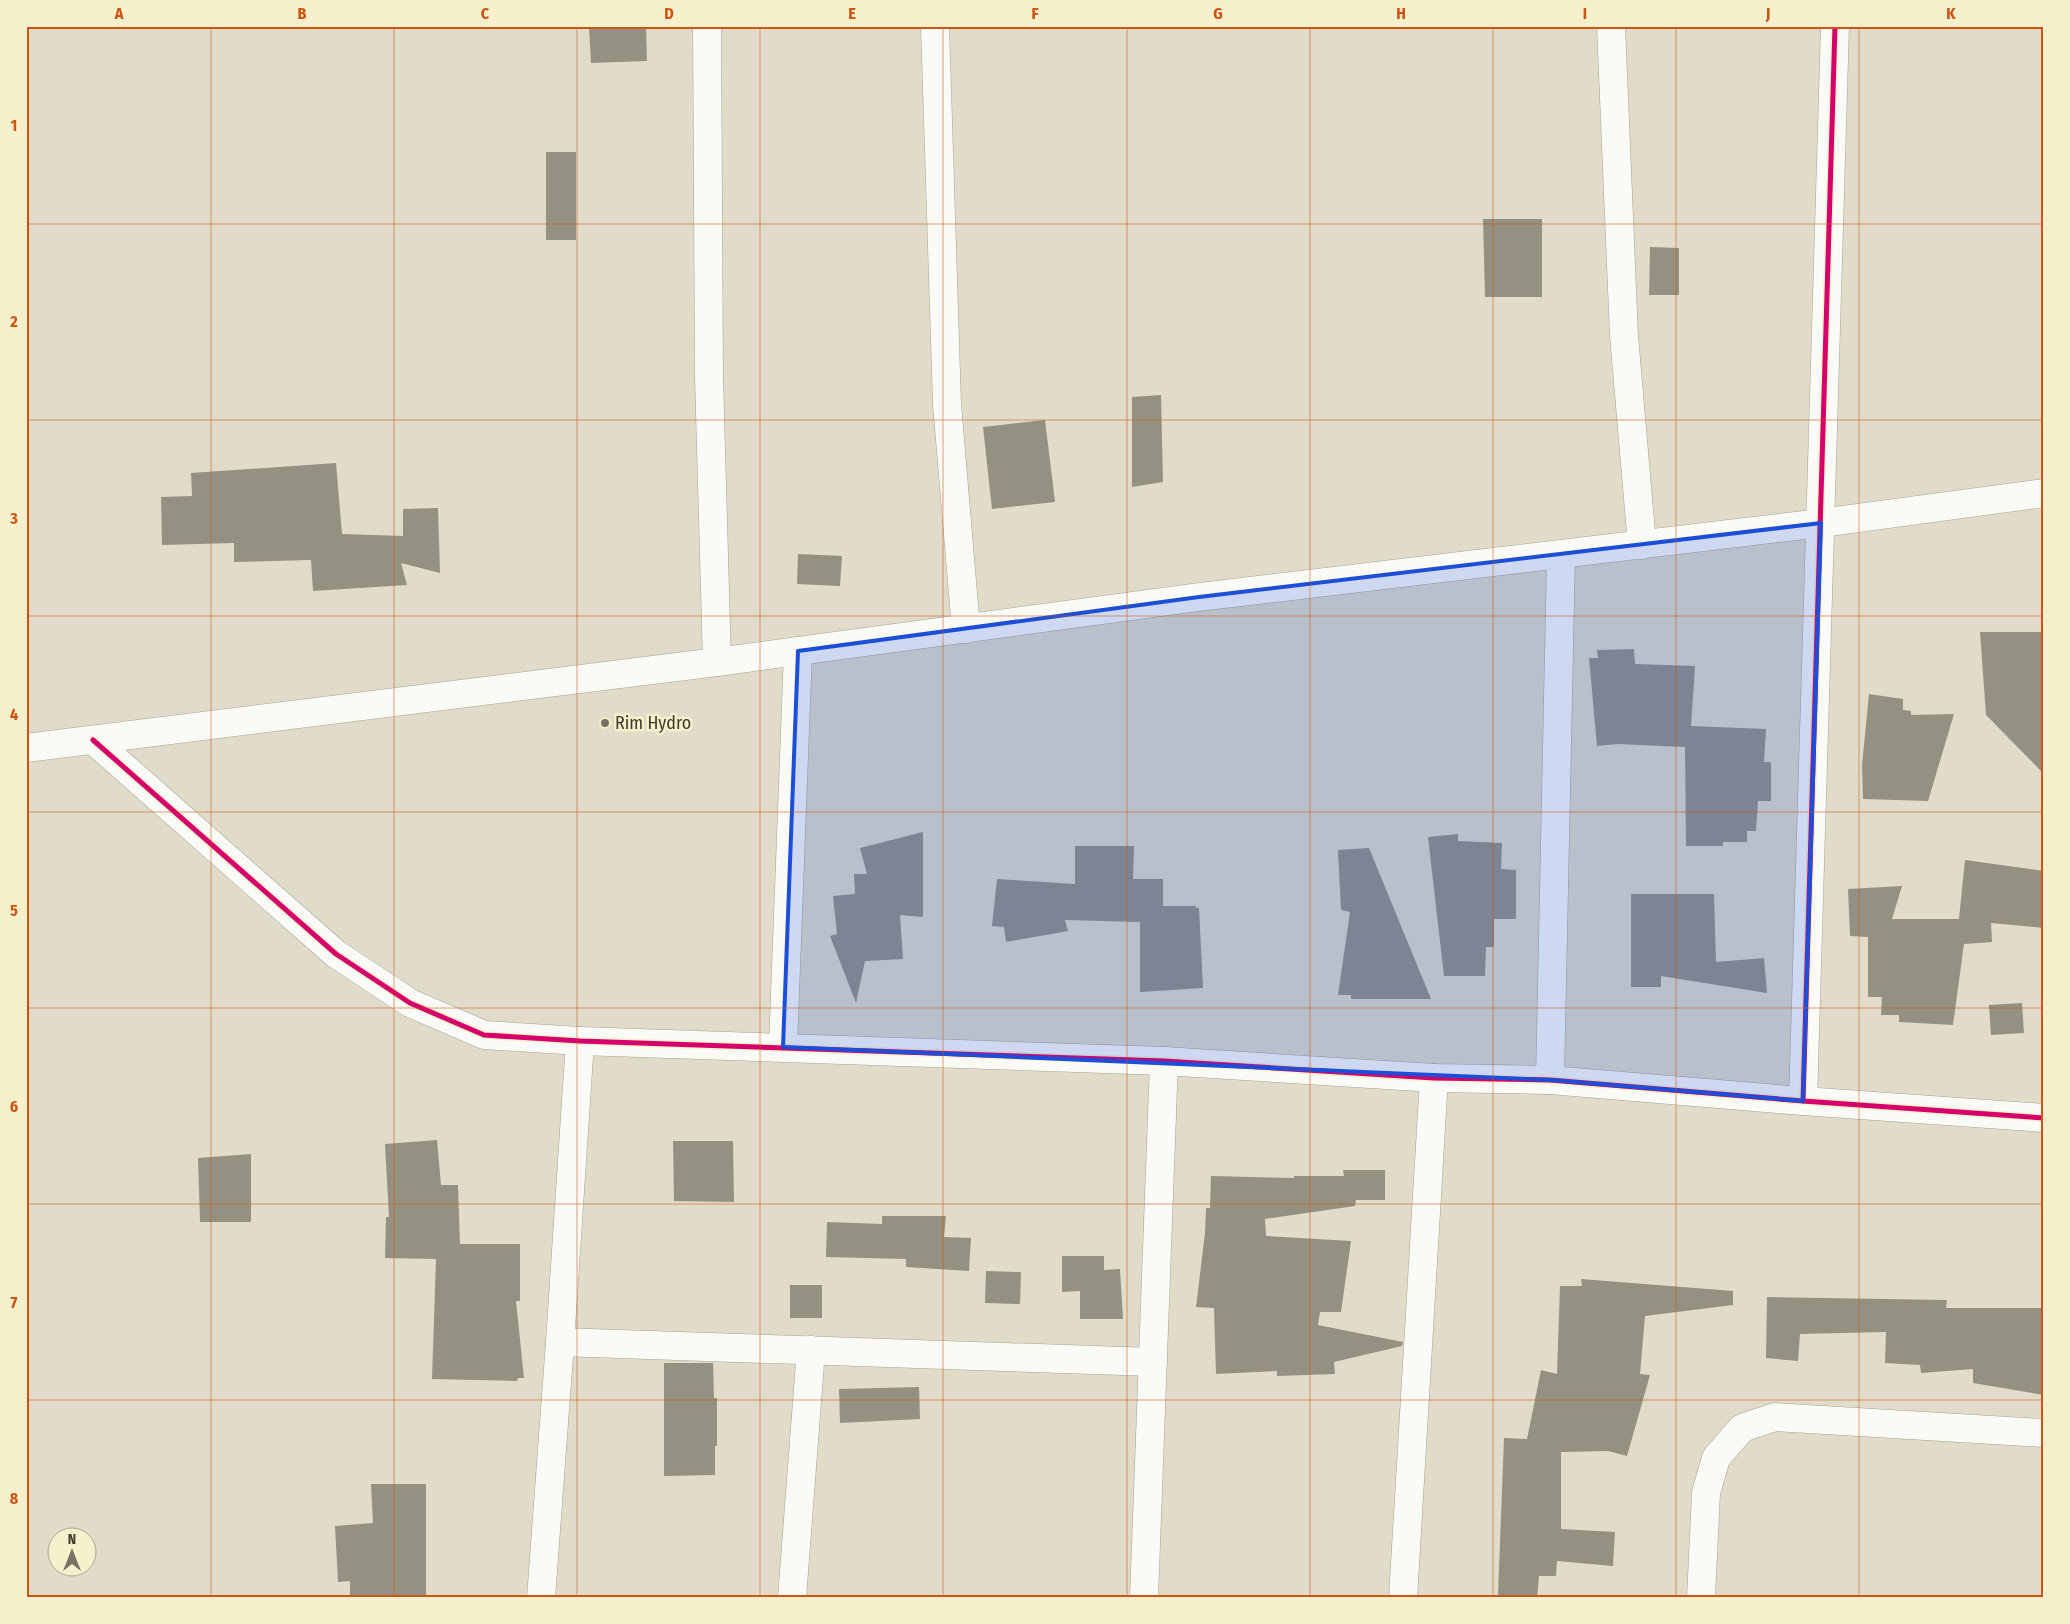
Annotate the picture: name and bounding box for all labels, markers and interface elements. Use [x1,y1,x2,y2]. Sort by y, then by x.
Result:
text: A [114,4,124,23]
text: B [298,4,307,23]
text: C [481,4,490,23]
text: D [664,4,674,23]
text: E [848,4,856,23]
text: F [1031,4,1039,23]
text: G [1213,4,1223,23]
text: H [1396,4,1406,23]
text: I [1583,4,1587,23]
text: J [1765,4,1770,23]
text: K [1946,4,1956,23]
text: 1 [11,116,17,135]
text: 2 [9,312,18,331]
text: 3 [9,509,18,528]
text: 4 [10,705,18,724]
place label: Rim Hydro [615,712,691,734]
marker: Rim Hydro [599,717,611,729]
text: 5 [10,901,18,920]
text: 6 [10,1097,18,1116]
text: 7 [11,1293,18,1312]
text: 8 [10,1489,19,1508]
north arrow [48,1526,98,1576]
text: N [68,1531,76,1548]

